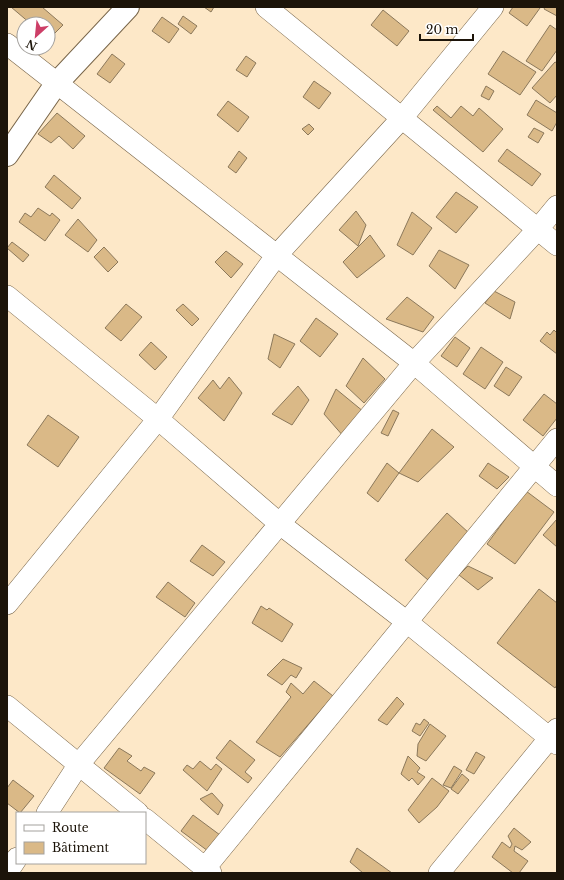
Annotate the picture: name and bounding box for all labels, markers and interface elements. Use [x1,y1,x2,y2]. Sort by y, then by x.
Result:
north arrow [16,16,56,56]
scale bar [420,16,473,42]
text: 20 m [426,22,458,37]
text: N [23,36,39,53]
legend [16,812,146,864]
text: Route [52,820,89,835]
text: Bâtiment [52,840,110,855]

